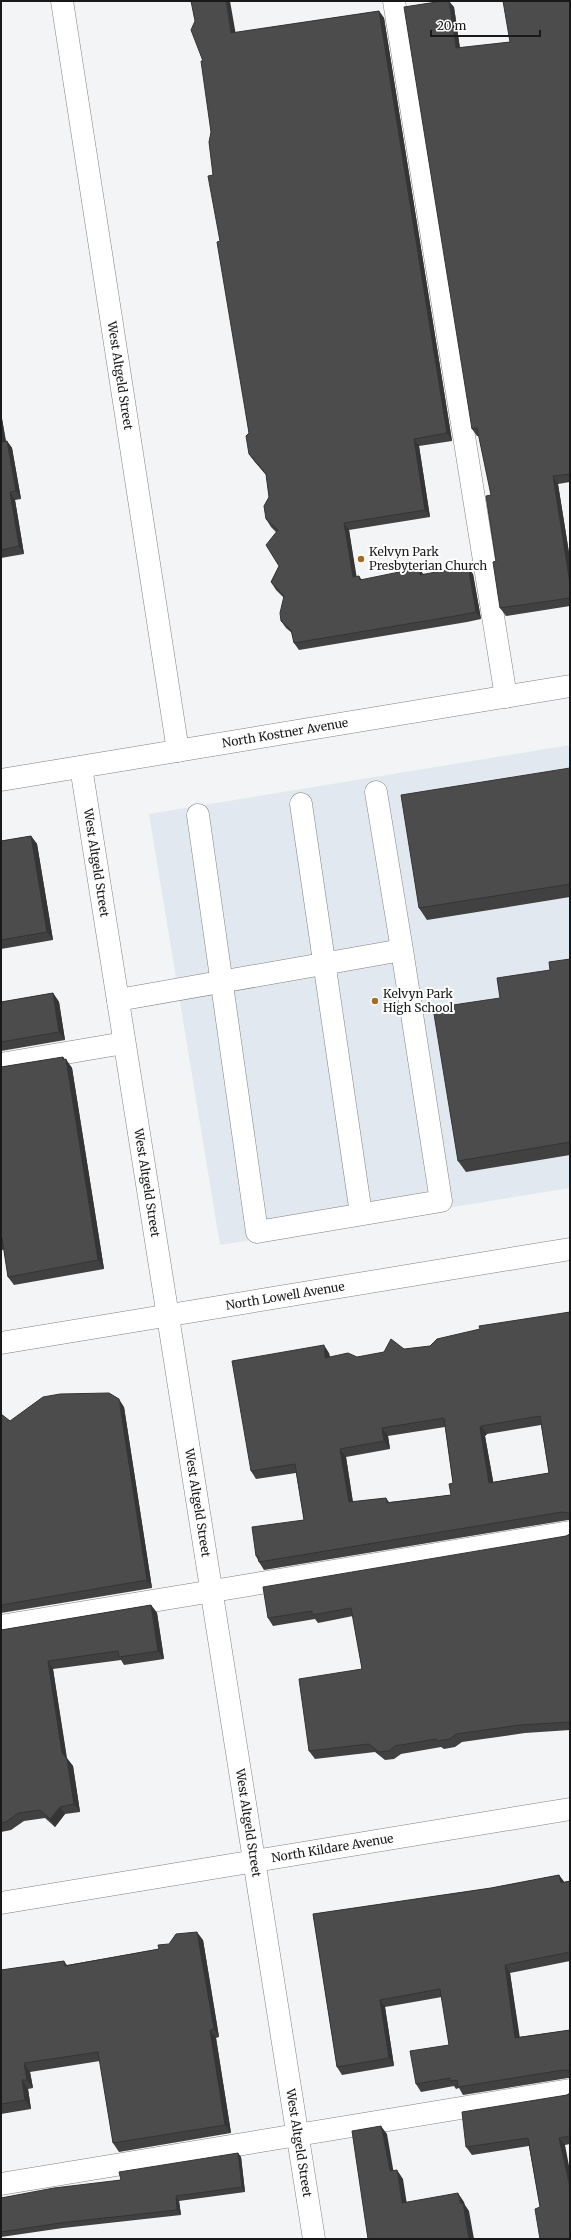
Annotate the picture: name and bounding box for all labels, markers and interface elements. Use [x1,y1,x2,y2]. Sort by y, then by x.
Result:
scale bar [431,12,540,38]
text: 20 m [437,18,466,33]
street label: West Altgeld Street [104,319,136,431]
place label: Kelvyn Park Presbyterian Church [369,544,487,573]
marker: Kelvyn Park Presbyterian Church [356,554,366,564]
street label: North Kostner Avenue [221,715,349,750]
street label: West Altgeld Street [81,806,113,918]
place label: Kelvyn Park High School [383,986,454,1015]
marker: Kelvyn Park High School [370,996,380,1006]
street label: West Altgeld Street [131,1127,163,1238]
street label: North Lowell Avenue [224,1278,346,1313]
street label: West Altgeld Street [182,1447,214,1558]
street label: West Altgeld Street [232,1767,265,1878]
street label: North Kildare Avenue [270,1830,395,1865]
street label: West Altgeld Street [283,2087,315,2198]

